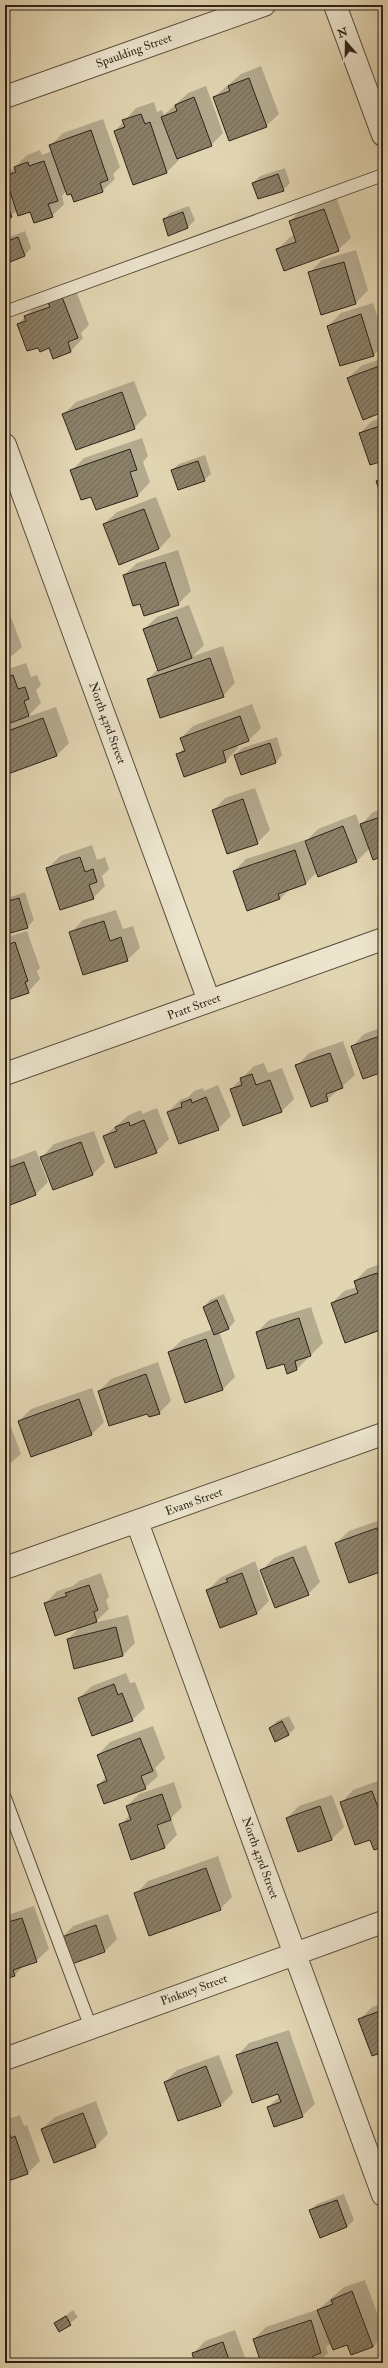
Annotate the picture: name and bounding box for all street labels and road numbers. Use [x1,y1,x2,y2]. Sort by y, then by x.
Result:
street label: Spaulding Street [94,30,174,72]
street label: North 43rd Street [85,680,129,766]
street label: Pratt Street [165,990,223,1024]
street label: Evans Street [163,1485,225,1519]
street label: North 43rd Street [238,1815,282,1901]
street label: Pinkney Street [159,1971,230,2009]

